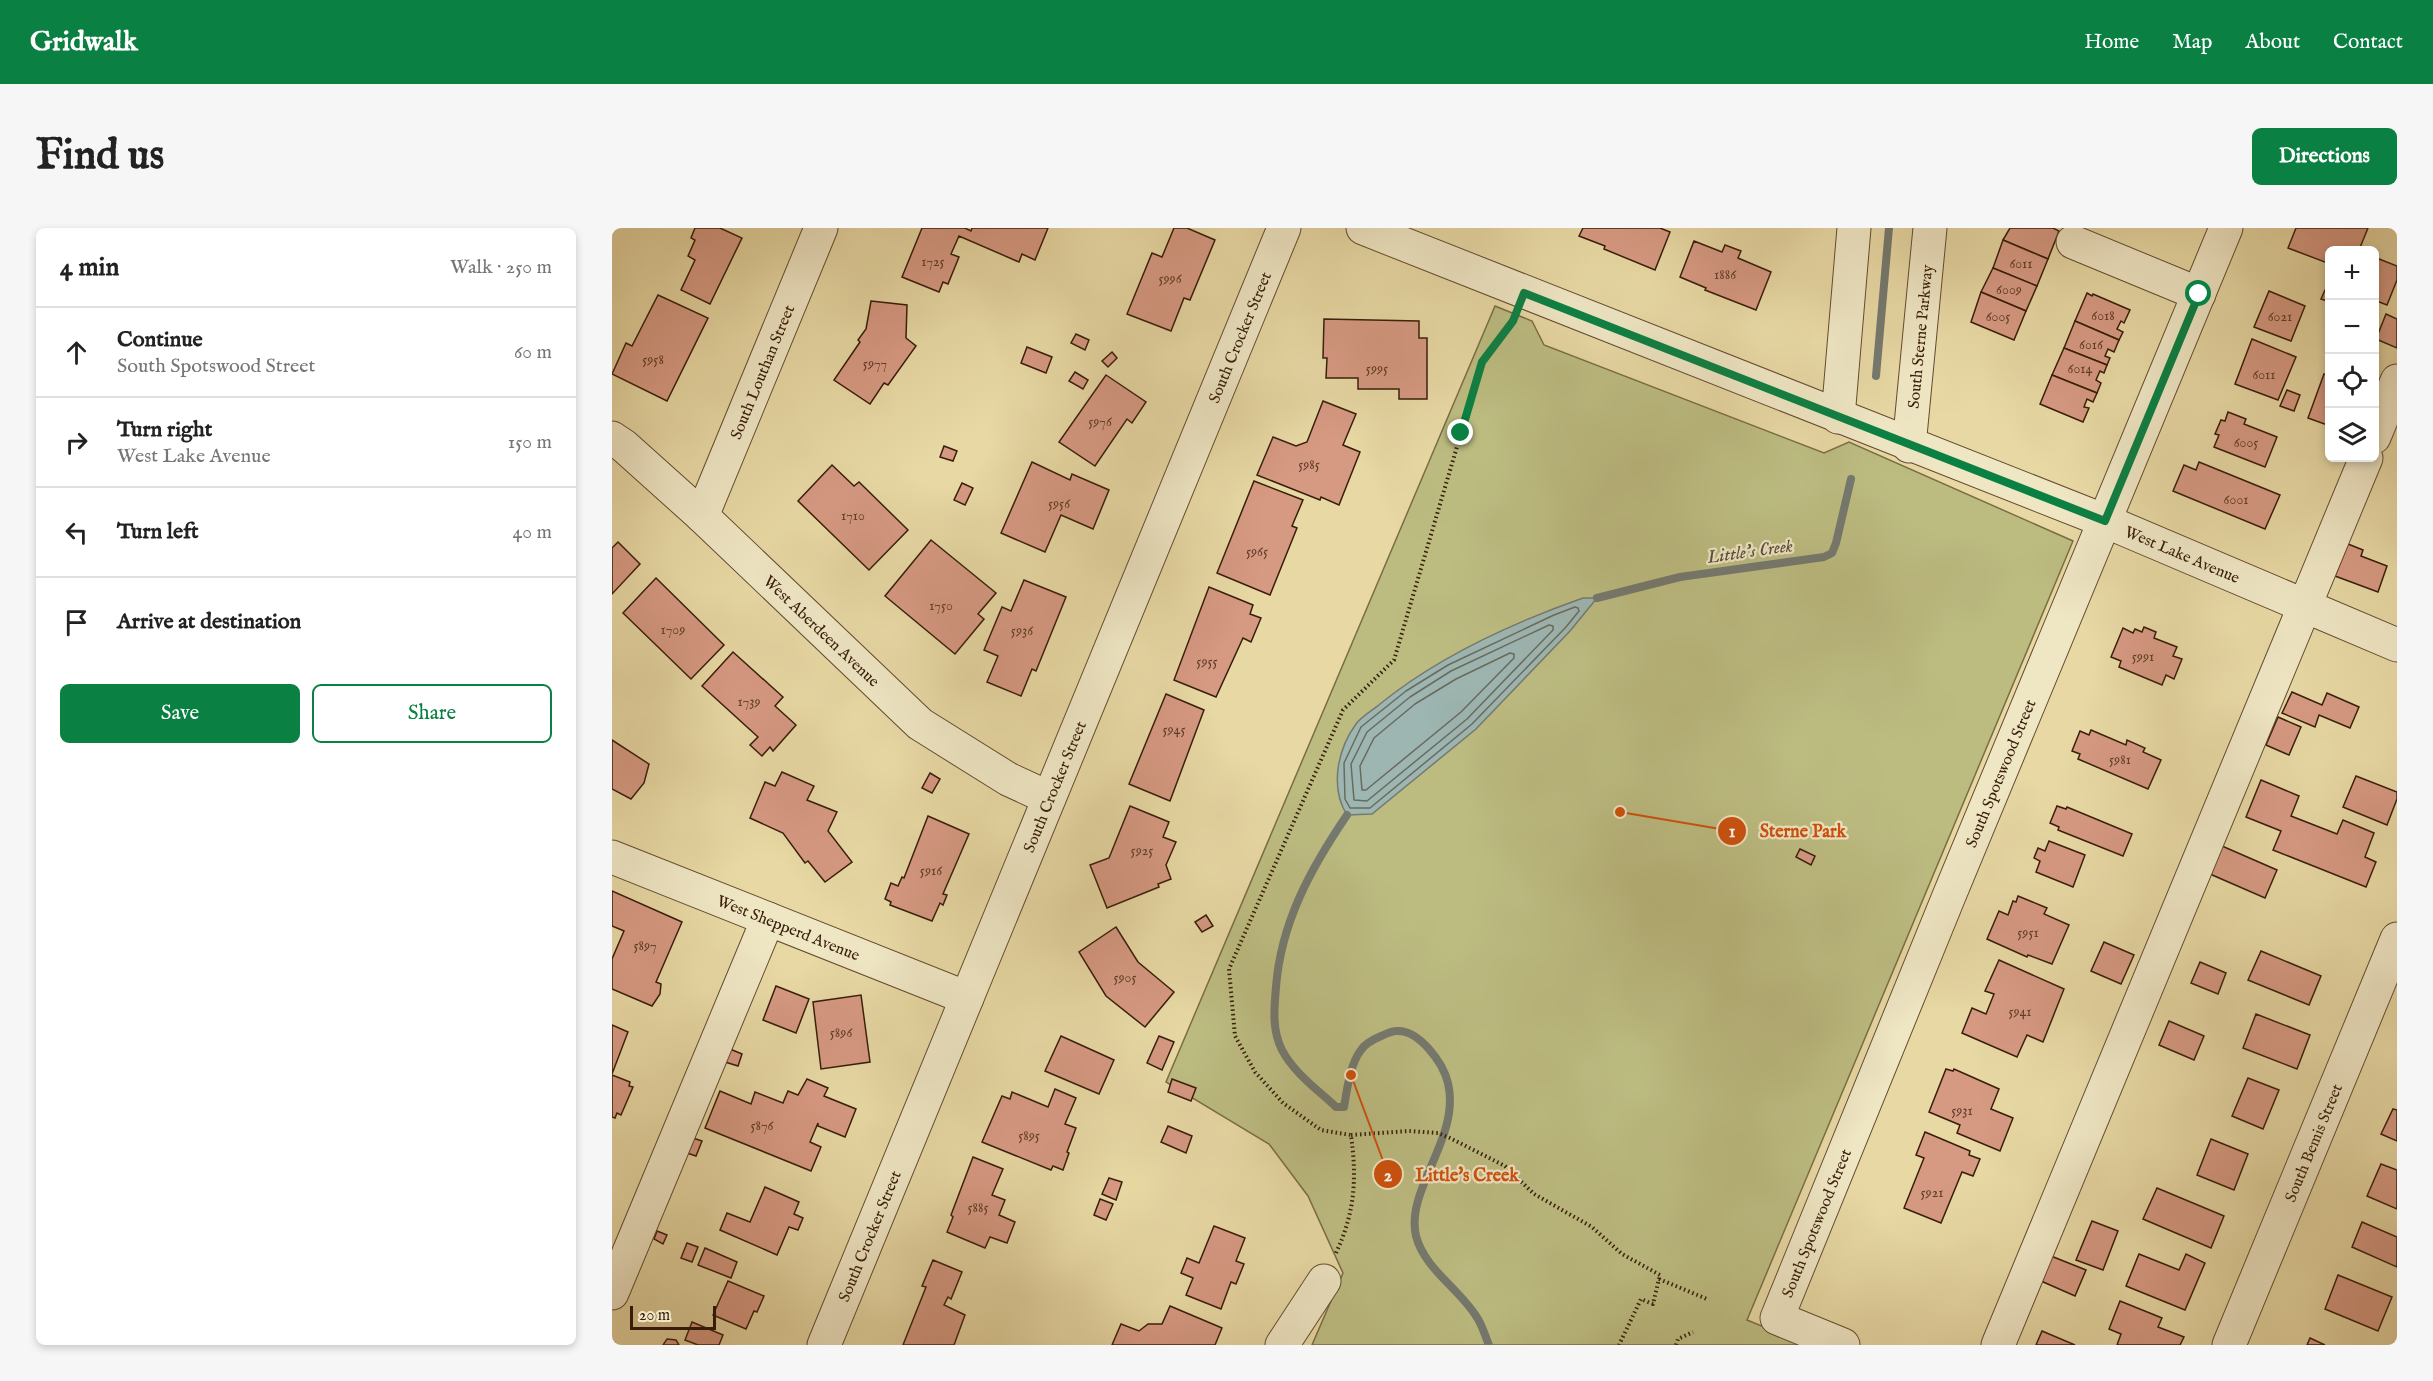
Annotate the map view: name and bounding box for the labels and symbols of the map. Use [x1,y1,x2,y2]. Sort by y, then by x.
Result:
house number: 1725 [921,253,945,271]
house number: 6011 [2009,255,2033,273]
street label: South Sterne Parkway [1905,264,1938,410]
house number: 1886 [1714,266,1737,284]
street label: South Crocker Street [1205,269,1277,407]
house number: 5996 [1158,270,1183,288]
route start [2185,280,2211,306]
house number: 6009 [1996,281,2022,299]
street label: South Louthan Street [727,302,800,443]
house number: 6018 [2091,307,2115,325]
house number: 6005 [1986,308,2010,326]
house number: 6021 [2268,308,2292,326]
house number: 6016 [2079,336,2104,354]
house number: 5958 [642,351,664,369]
house number: 5977 [863,355,887,373]
house number: 5995 [1366,360,1388,378]
house number: 6014 [2068,360,2093,378]
house number: 6011 [2252,366,2276,384]
house number: 5976 [1088,413,1113,431]
route end [1447,419,1473,445]
house number: 6005 [2234,434,2258,452]
house number: 5985 [1298,456,1320,474]
house number: 6001 [2224,491,2248,509]
house number: 5956 [1048,495,1071,513]
house number: 1710 [841,507,865,525]
street label: West Lake Avenue [2121,523,2242,589]
water label: Little's Creek [1705,535,1794,570]
house number: 5965 [1246,543,1268,561]
street label: West Aberdeen Avenue [758,572,883,692]
house number: 1750 [929,597,953,615]
house number: 1709 [661,621,685,639]
house number: 5936 [1011,622,1034,640]
house number: 5991 [2132,648,2154,666]
house number: 5955 [1196,653,1218,671]
house number: 1739 [737,693,761,711]
street label: South Spotswood Street [1962,696,2042,851]
street label: South Crocker Street [1020,718,1092,856]
house number: 5945 [1163,721,1185,739]
house number: 5981 [2109,751,2131,769]
callout: Sterne Park [1717,813,1858,849]
text: 1 [1729,821,1736,844]
text: Sterne Park [1760,821,1848,844]
house number: 5925 [1131,842,1153,860]
house number: 5916 [920,862,943,880]
street label: West Shepperd Avenue [714,892,862,966]
house number: 5951 [2017,924,2039,942]
house number: 5897 [633,937,657,955]
house number: 5905 [1113,969,1137,987]
house number: 5941 [2008,1003,2032,1021]
house number: 5896 [830,1024,853,1042]
street label: South Bemis Street [2281,1081,2348,1205]
house number: 5931 [1951,1102,1973,1120]
house number: 5876 [750,1117,775,1135]
house number: 5895 [1018,1127,1040,1145]
street label: South Spotswood Street [1778,1146,1857,1301]
callout: Little's Creek [1373,1156,1531,1192]
text: 2 [1384,1165,1393,1188]
text: Little's Creek [1415,1165,1520,1188]
street label: South Crocker Street [835,1168,907,1305]
house number: 5921 [1921,1184,1943,1202]
house number: 5885 [967,1199,989,1217]
scale bar [630,1303,716,1330]

